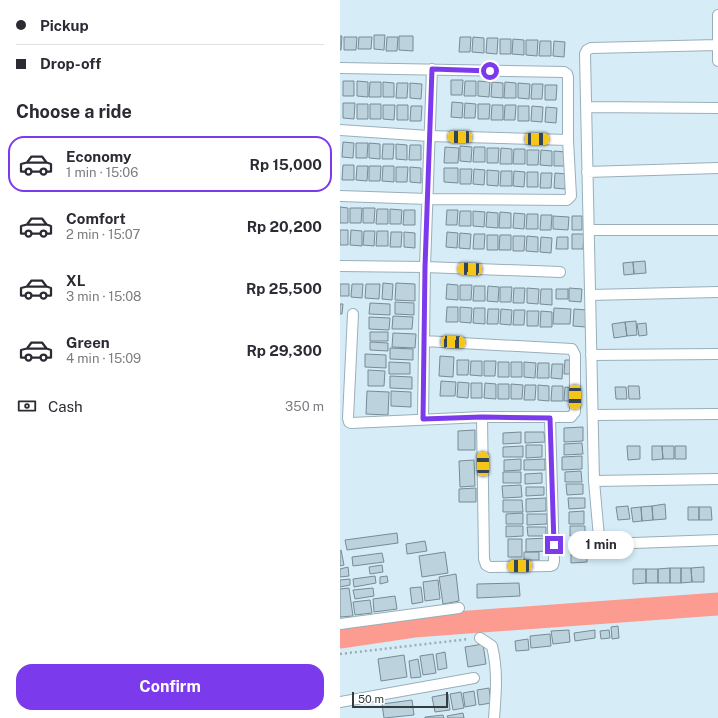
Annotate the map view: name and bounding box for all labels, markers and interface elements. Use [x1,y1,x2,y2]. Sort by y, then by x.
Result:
text: Pickup [40,17,89,34]
text: Drop-off [40,55,101,72]
route start [481,62,499,80]
text: Choose a ride [16,101,132,122]
car [448,131,472,143]
car [525,133,549,145]
icon: car [18,146,54,182]
text: Economy [66,148,131,165]
text: Rp 15,000 [250,156,322,173]
text: 1 min · 15:06 [66,165,138,180]
icon: car [18,208,54,244]
text: Comfort [66,210,126,227]
text: Rp 20,200 [247,218,322,235]
text: 2 min · 15:07 [66,227,140,242]
car [458,263,482,275]
icon: car [18,270,54,306]
text: XL [66,272,85,289]
text: Rp 25,500 [246,280,322,297]
text: 3 min · 15:08 [66,289,141,304]
icon: car [18,332,54,368]
text: Green [66,334,110,351]
car [441,335,465,349]
text: Rp 29,300 [246,342,322,359]
text: 4 min · 15:09 [66,351,141,366]
car [569,385,581,409]
icon: cash [16,395,38,417]
text: Cash [48,398,83,415]
text: 350 m [285,399,324,414]
car [477,452,489,476]
callout: 1 min [568,531,634,559]
route end [545,536,563,554]
text: 1 min [585,537,617,552]
car [508,560,532,572]
button: Confirm [16,664,324,710]
scale bar [352,690,448,709]
text: 50 m [358,693,384,705]

